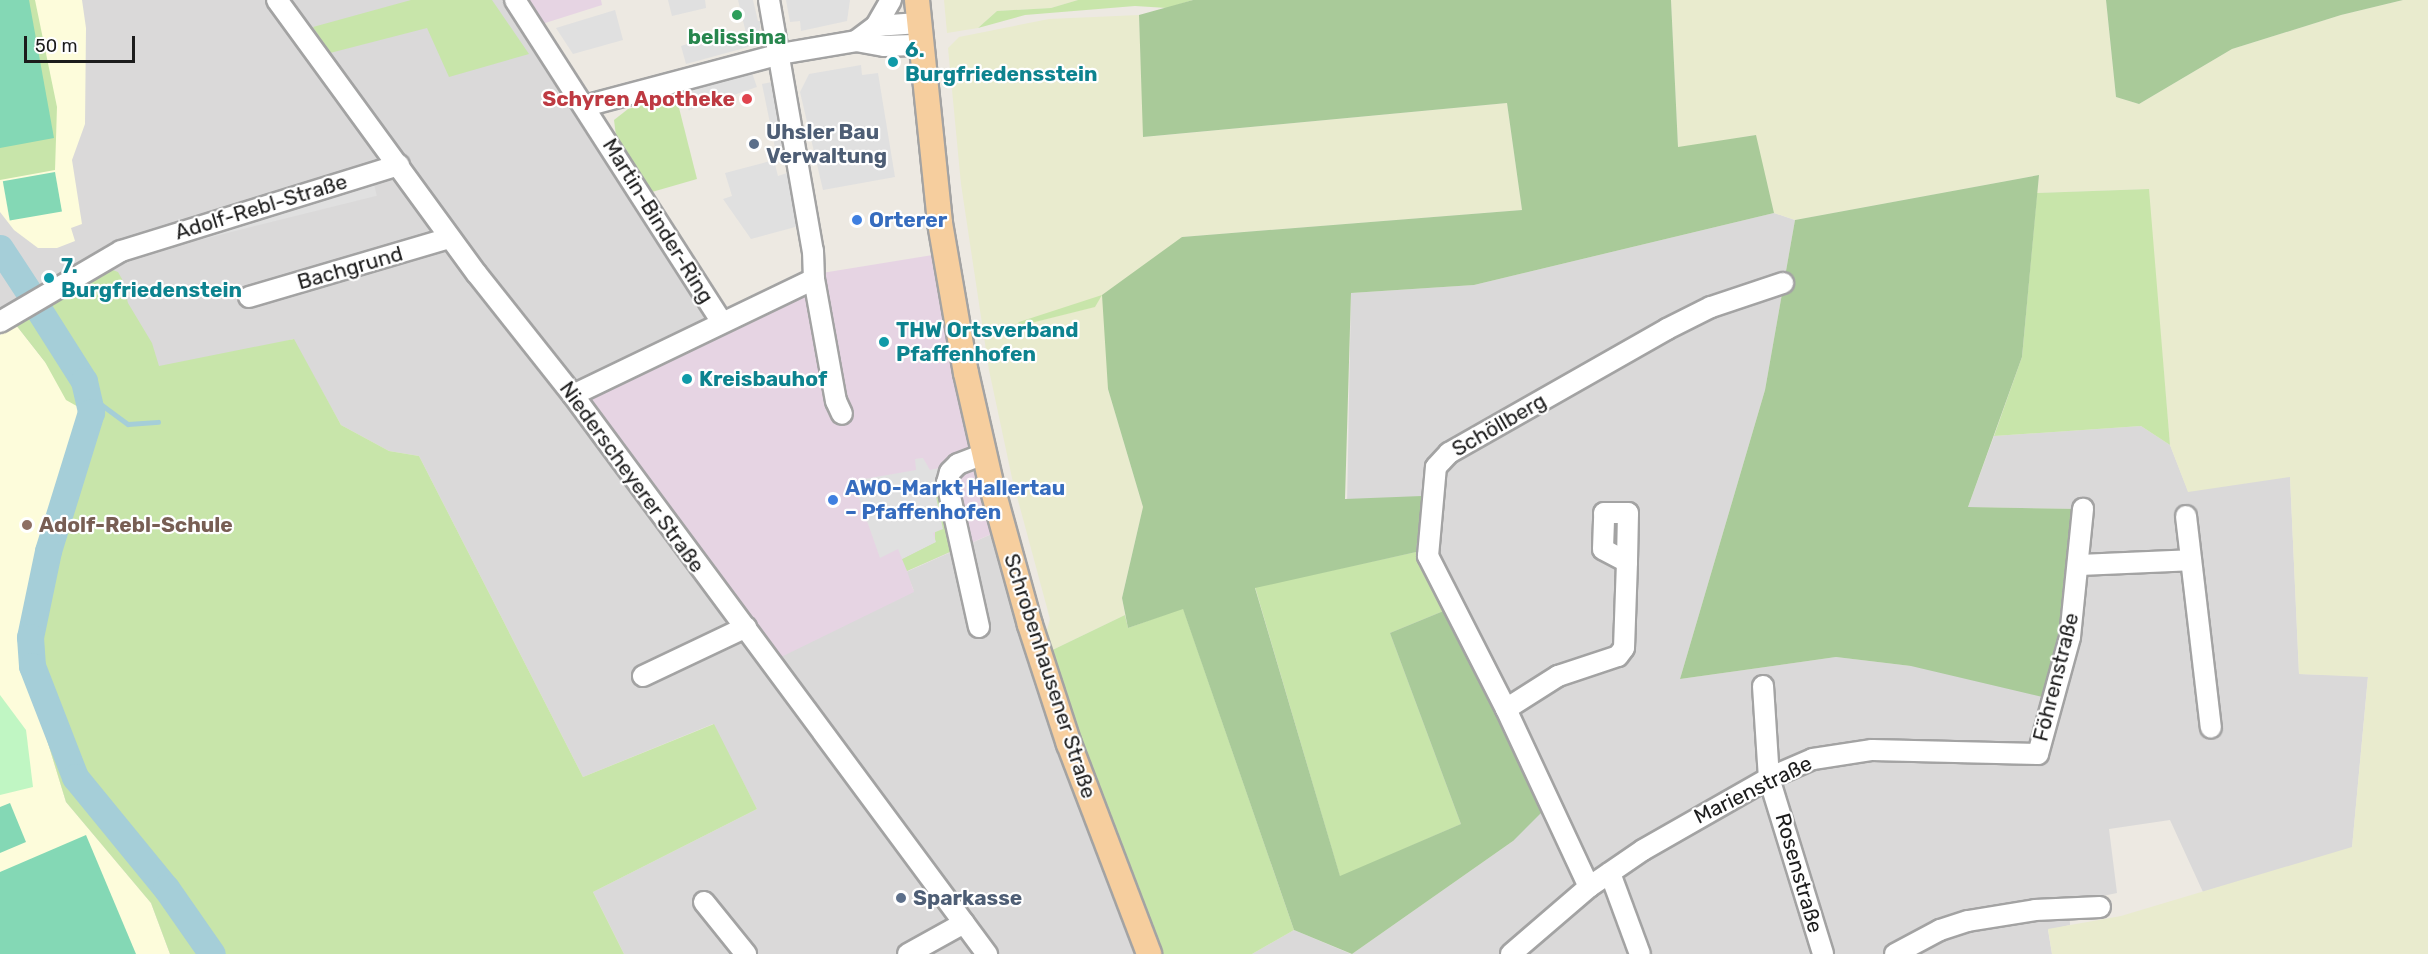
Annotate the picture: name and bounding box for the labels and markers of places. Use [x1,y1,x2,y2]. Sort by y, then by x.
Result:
marker: belissima [730,8,744,22]
place label: belissima [688,24,786,50]
place label: 6. Burgfriedensstein [905,37,1097,87]
marker: 6. Burgfriedensstein [886,55,900,69]
place label: Schyren Apotheke [542,86,735,112]
marker: Schyren Apotheke [740,92,754,106]
place label: Uhsler Bau Verwaltung [766,119,887,169]
marker: Uhsler Bau Verwaltung [747,137,761,151]
place label: Orterer [869,207,947,233]
marker: Orterer [850,213,864,227]
place label: 7. Burgfriedenstein [61,253,242,303]
marker: 7. Burgfriedenstein [42,271,56,285]
place label: THW Ortsverband Pfaffenhofen [896,317,1079,367]
marker: THW Ortsverband Pfaffenhofen [877,335,891,349]
place label: Kreisbauhof [699,366,827,392]
marker: Kreisbauhof [680,372,694,386]
place label: AWO-Markt Hallertau – Pfaffenhofen [845,475,1065,525]
marker: AWO-Markt Hallertau – Pfaffenhofen [826,493,840,507]
place label: Adolf-Rebl-Schule [39,512,233,538]
marker: Adolf-Rebl-Schule [20,518,34,532]
place label: Sparkasse [913,885,1022,911]
marker: Sparkasse [894,891,908,905]

